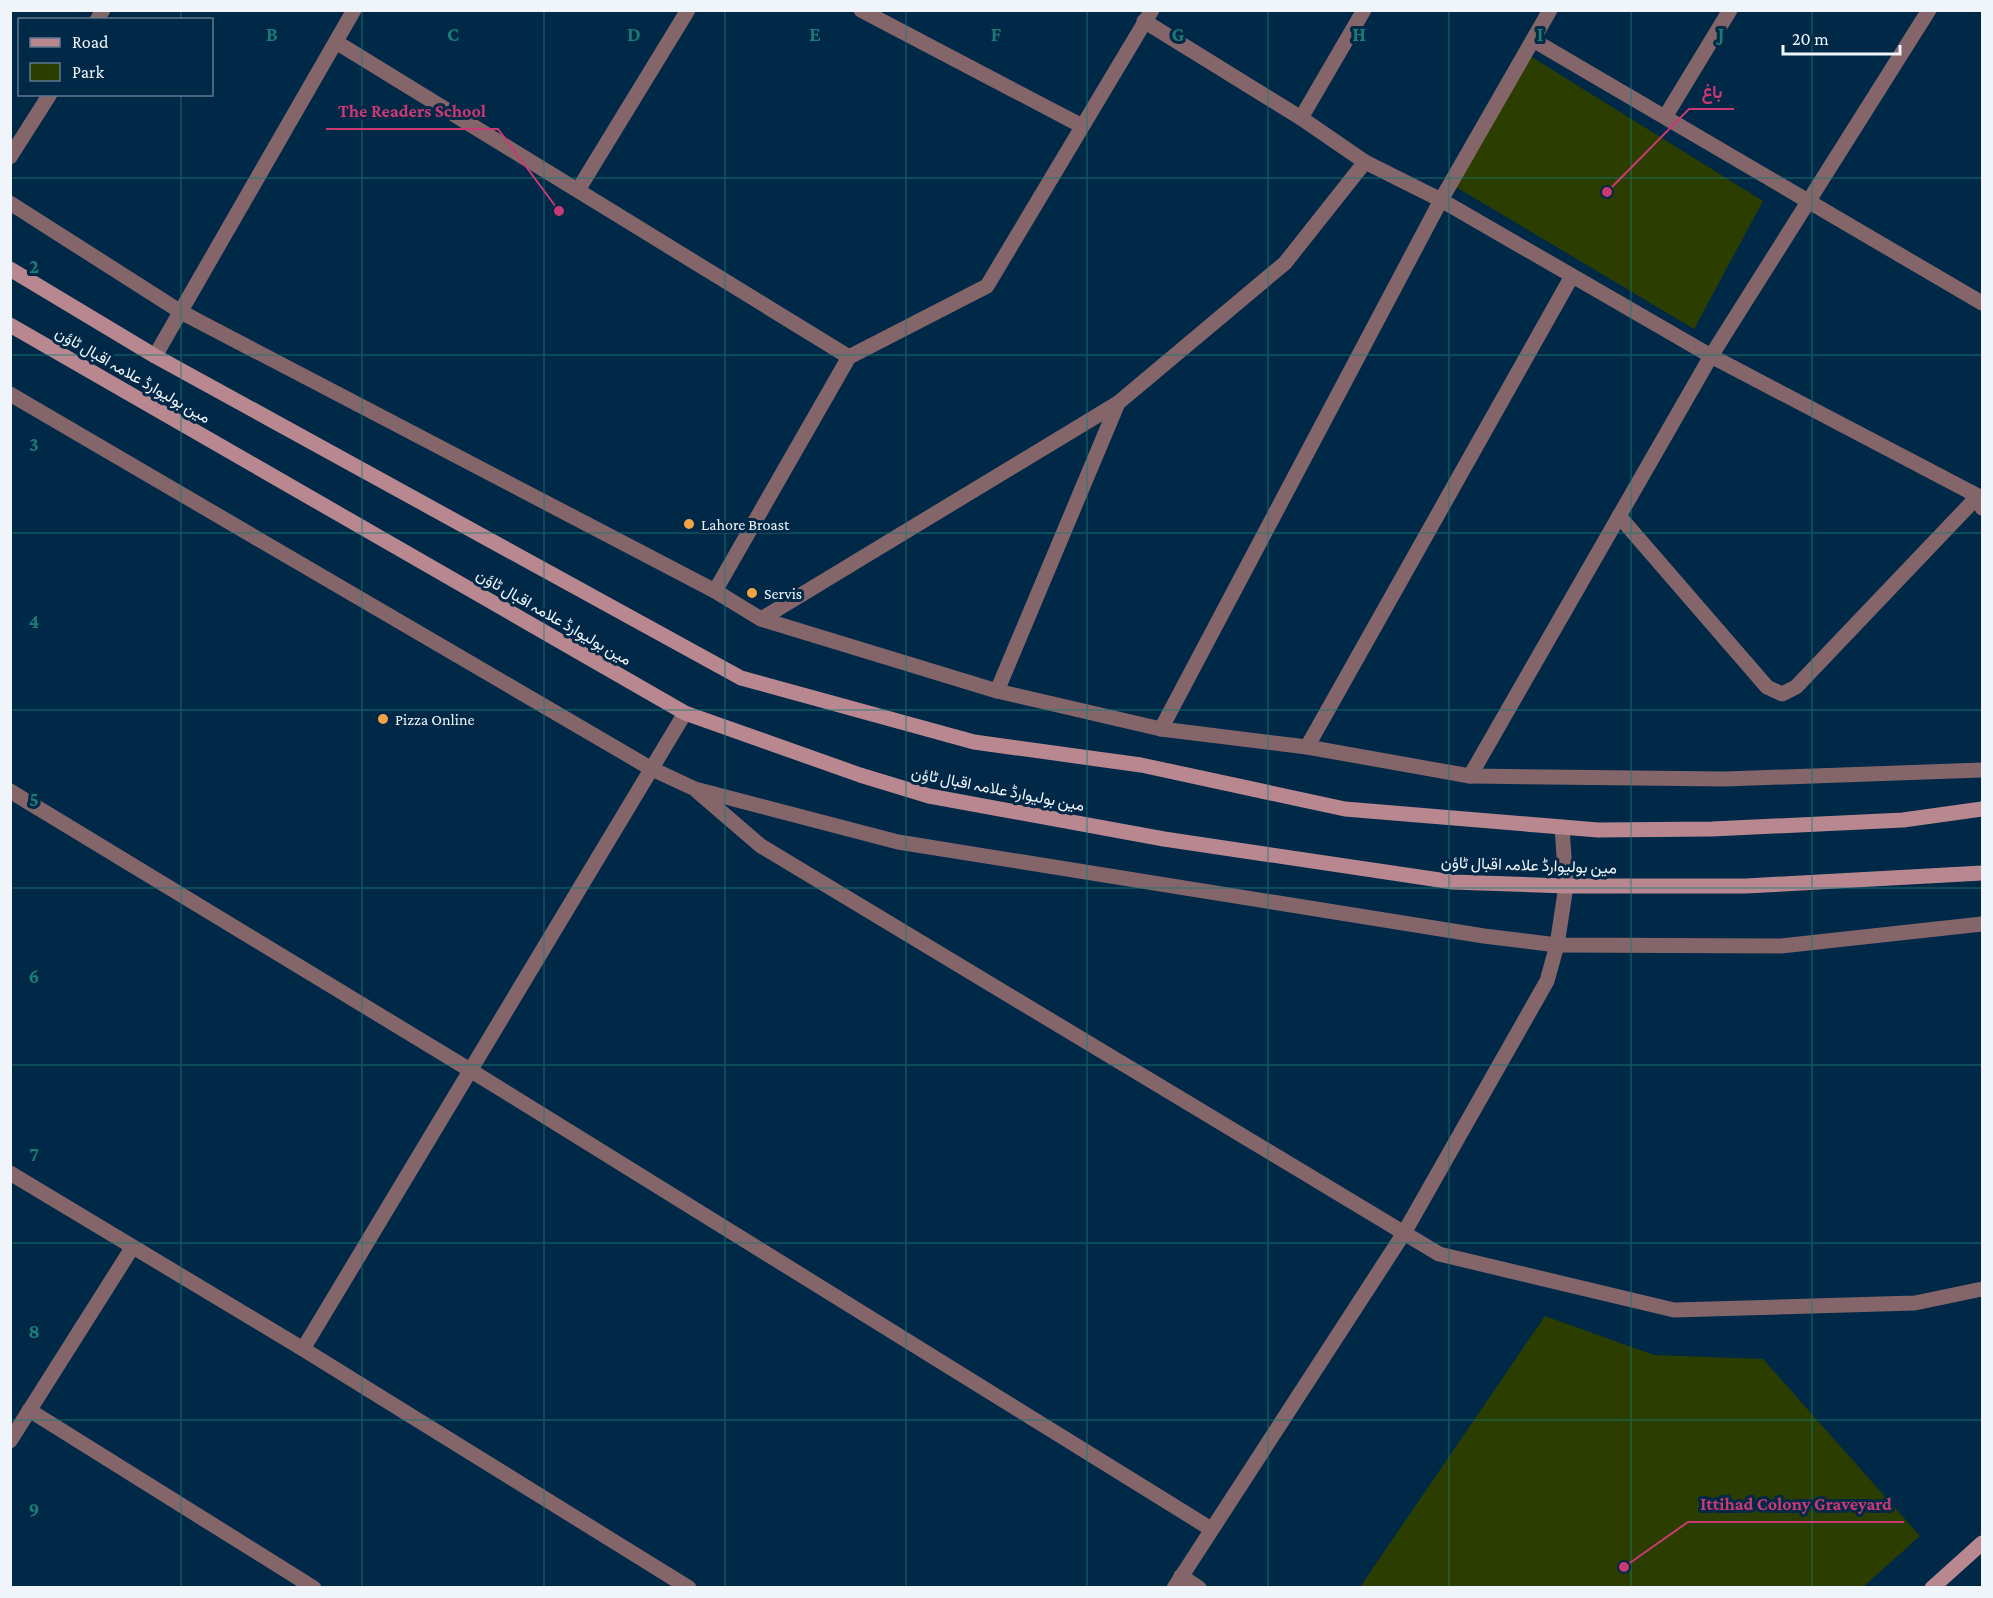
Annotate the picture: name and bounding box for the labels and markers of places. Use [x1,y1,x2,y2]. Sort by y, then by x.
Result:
callout: باغ [1689,73,1734,109]
callout: The Readers School [326,93,498,129]
place label: Lahore Broast [701,516,790,533]
marker: Lahore Broast [682,517,696,531]
place label: Servis [764,585,802,602]
marker: Servis [745,586,759,600]
place label: Pizza Online [395,711,475,728]
marker: Pizza Online [376,712,390,726]
callout: Ittihad Colony Graveyard [1688,1486,1904,1522]

